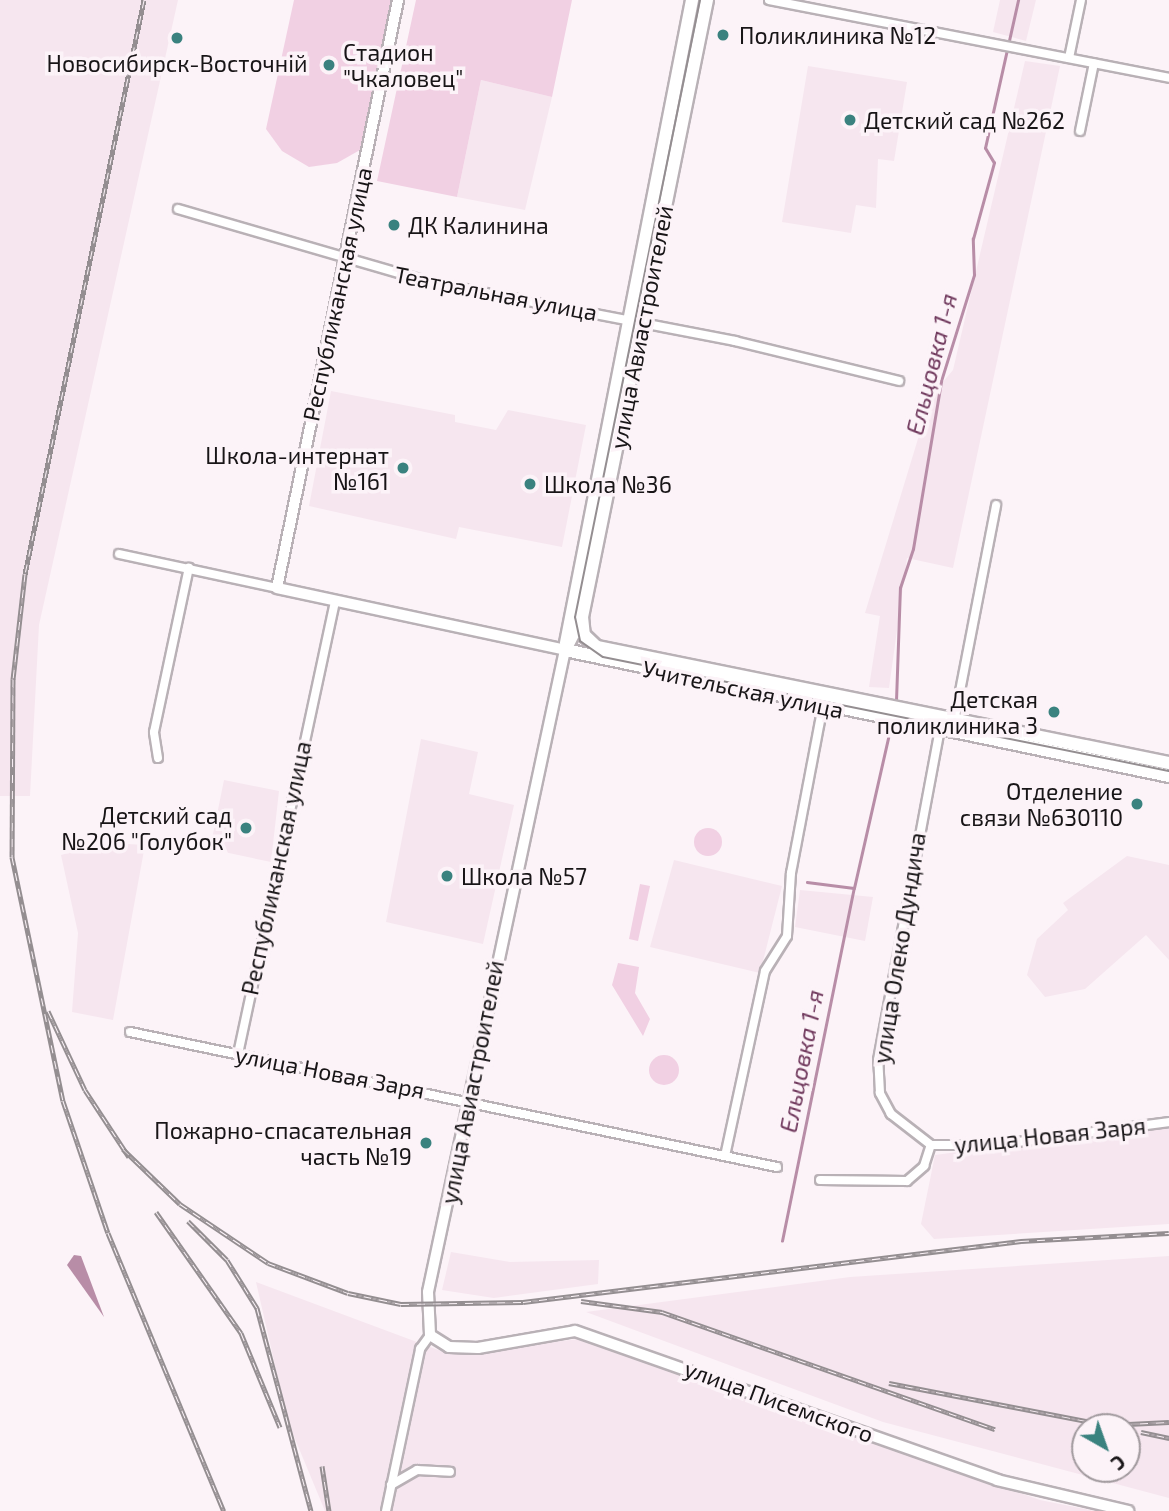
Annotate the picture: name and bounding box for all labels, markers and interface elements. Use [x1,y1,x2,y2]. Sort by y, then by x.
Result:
place label: Поликлиника №12 [739,21,936,49]
marker: Поликлиника №12 [713,25,733,45]
marker: Новосибирск-Восточній [169,30,185,46]
place label: Стадион "Чкаловец" [343,38,463,92]
place label: Новосибирск-Восточній [47,49,307,77]
marker: Стадион "Чкаловец" [321,57,337,73]
place label: Детский сад №262 [864,106,1065,134]
marker: Детский сад №262 [842,112,858,128]
street label: Республиканская улица [297,165,377,423]
street label: улица Авиастроителей [604,203,678,451]
place label: ДК Калинина [408,211,549,239]
marker: ДК Калинина [386,217,402,233]
street label: Театральная улица [392,260,600,326]
water label: Ельцовка 1-я [900,290,962,438]
place label: Школа-интернат №161 [205,441,389,495]
marker: Школа-интернат №161 [395,460,411,476]
place label: Школа №36 [544,470,672,498]
marker: Школа №36 [522,476,538,492]
street label: Учительская улица [640,654,846,724]
place label: Детская поликлиника 3 [877,685,1038,739]
marker: Детская поликлиника 3 [1044,702,1064,722]
street label: Республиканская улица [236,739,316,997]
place label: Отделение связи №630110 [960,777,1123,831]
marker: Отделение связи №630110 [1129,796,1145,812]
place label: Детский сад №206 "Голубок" [61,801,232,855]
marker: Детский сад №206 "Голубок" [238,820,254,836]
street label: улица Олеко Дундича [867,830,931,1066]
place label: Школа №57 [461,862,587,890]
marker: Школа №57 [439,868,455,884]
street label: улица Авиастроителей [435,958,509,1206]
water label: Ельцовка 1-я [773,987,829,1135]
street label: улица Новая Заря [233,1040,427,1104]
street label: улица Новая Заря [953,1111,1147,1159]
place label: Пожарно-спасательная часть №19 [154,1116,412,1170]
marker: Пожарно-спасательная часть №19 [418,1135,434,1151]
street label: улица Писемского [681,1354,877,1448]
north arrow [1071,1413,1141,1483]
text: С [1107,1451,1130,1475]

